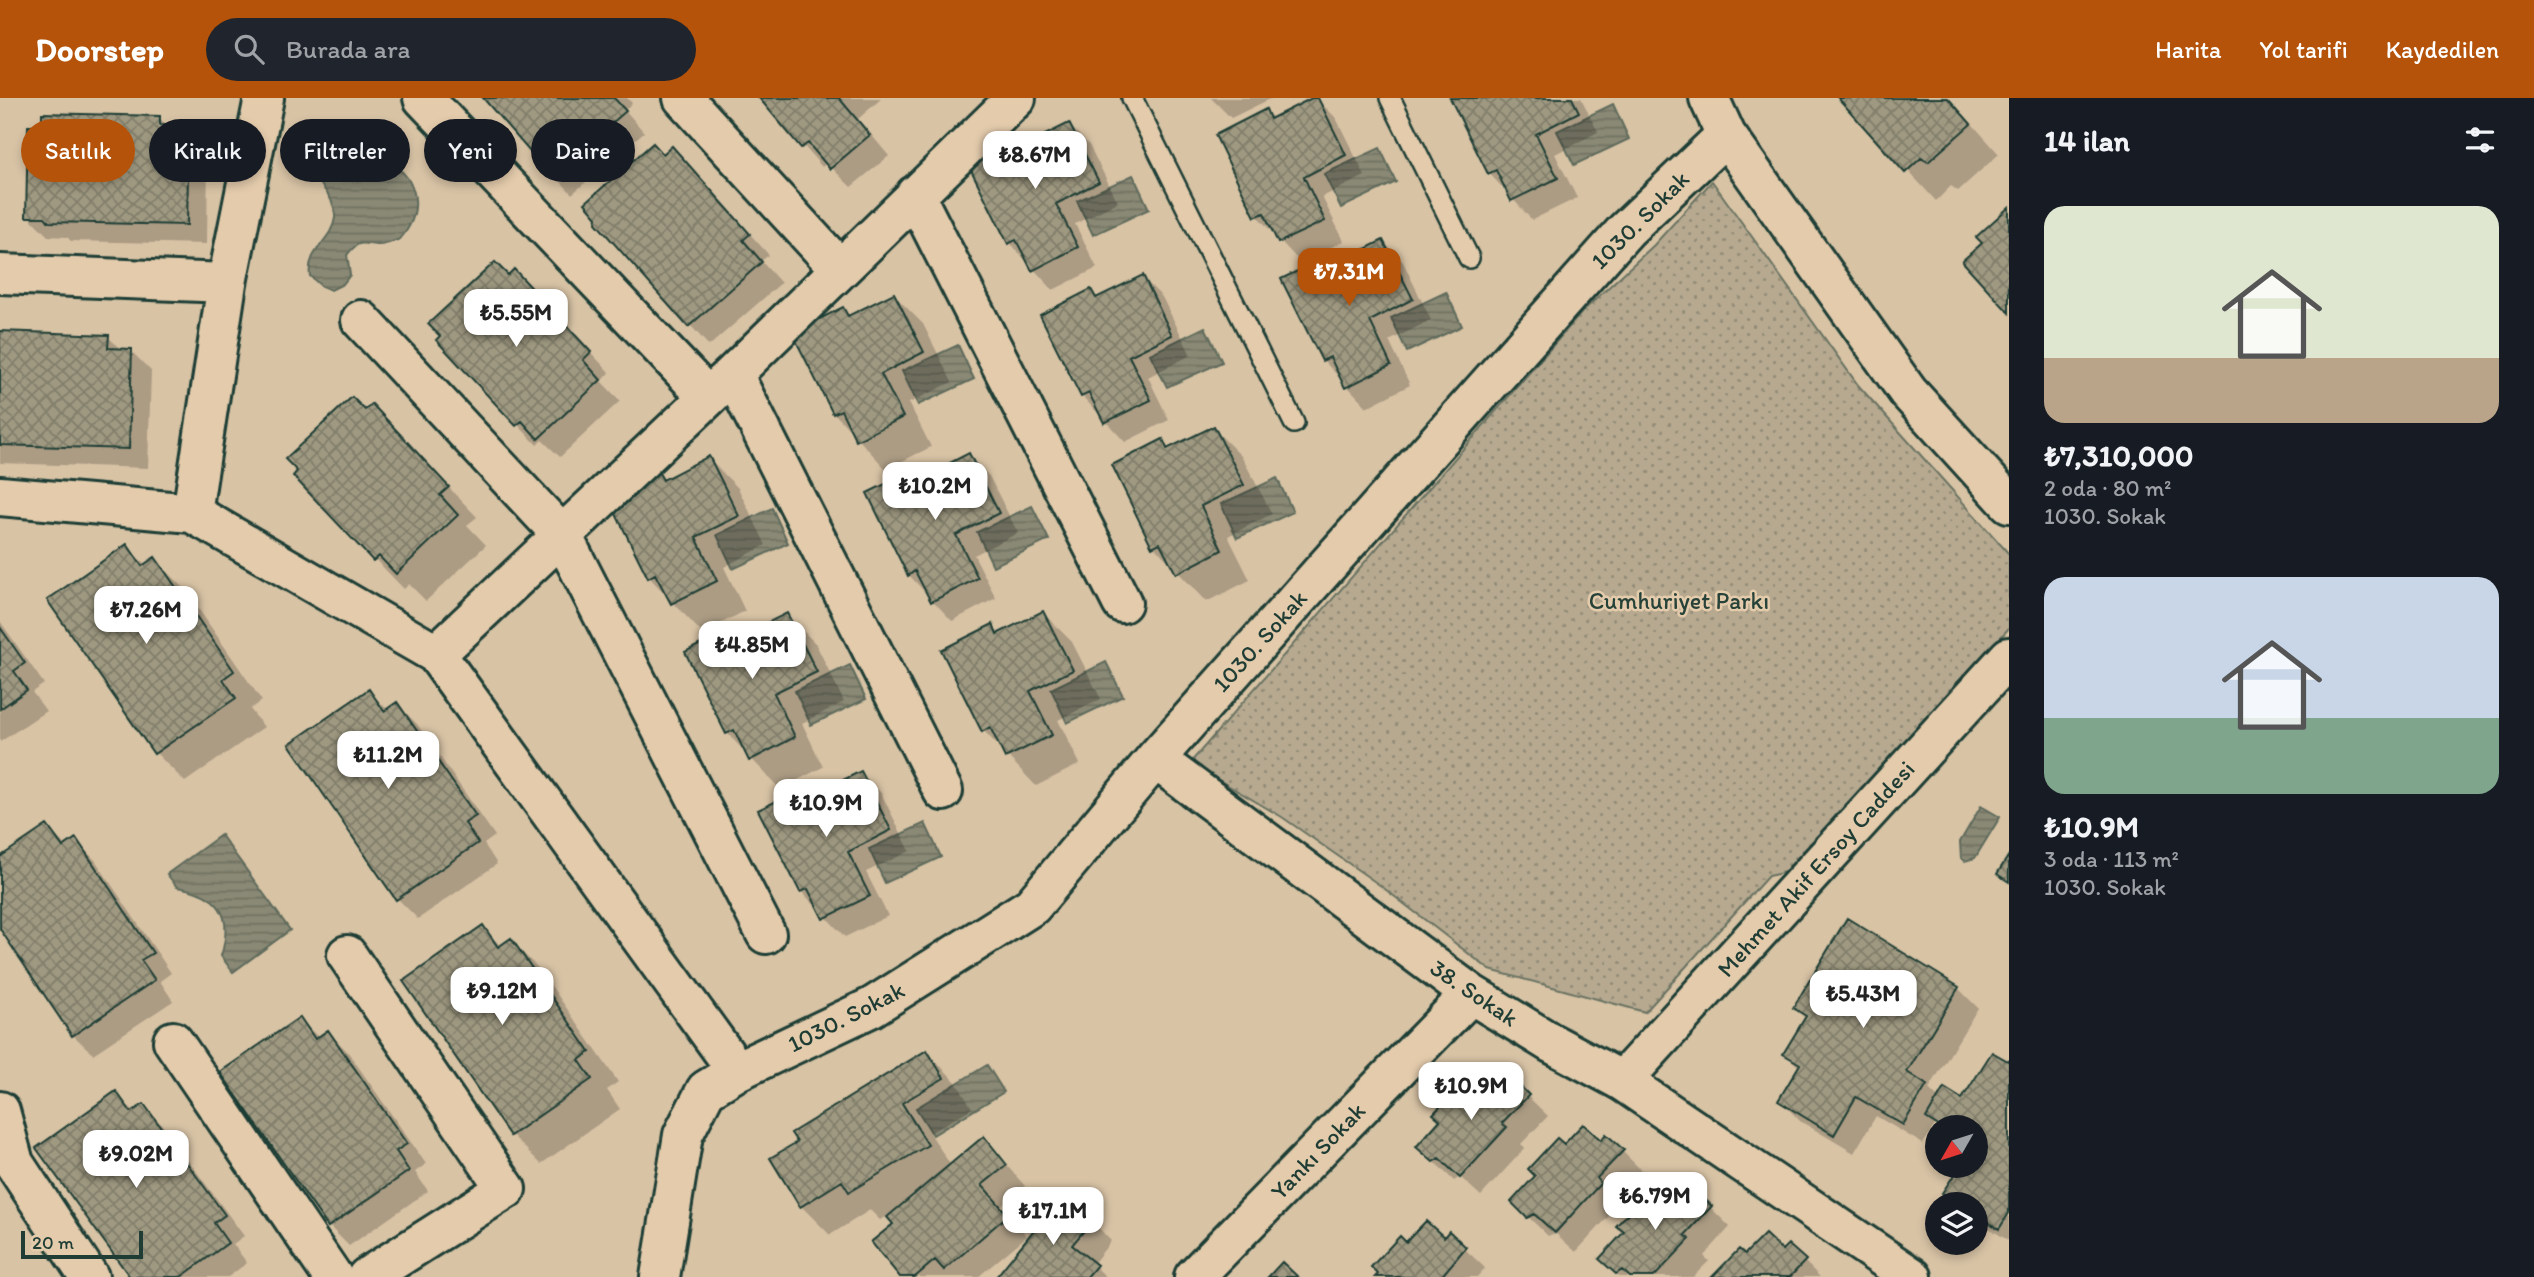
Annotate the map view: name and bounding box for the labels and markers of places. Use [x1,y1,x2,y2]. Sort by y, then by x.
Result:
pin: ₺8.67M [978,132,1092,191]
pin: ₺7.31M [1292,248,1406,308]
pin: ₺5.55M [459,289,573,349]
pin: ₺10.2M [878,462,992,522]
pin: ₺7.26M [89,587,203,646]
pin: ₺4.85M [695,622,809,681]
pin: ₺11.2M [331,732,445,791]
pin: ₺10.9M [769,780,883,839]
pin: ₺9.12M [445,968,559,1027]
pin: ₺5.43M [1806,970,1920,1030]
pin: ₺10.9M [1414,1062,1528,1122]
pin: ₺9.02M [79,1130,193,1190]
pin: ₺6.79M [1598,1172,1712,1232]
pin: ₺17.1M [996,1188,1110,1247]

